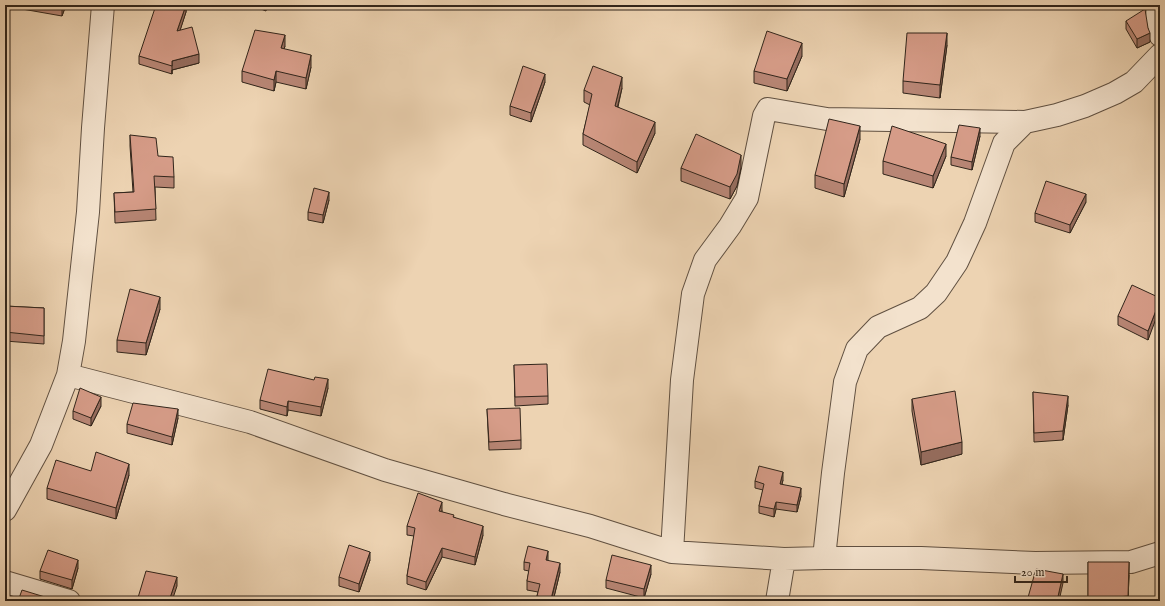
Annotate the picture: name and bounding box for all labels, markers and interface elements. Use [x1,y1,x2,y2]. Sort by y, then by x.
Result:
scale bar [1015,558,1067,584]
text: 20 m [1021,565,1044,580]

